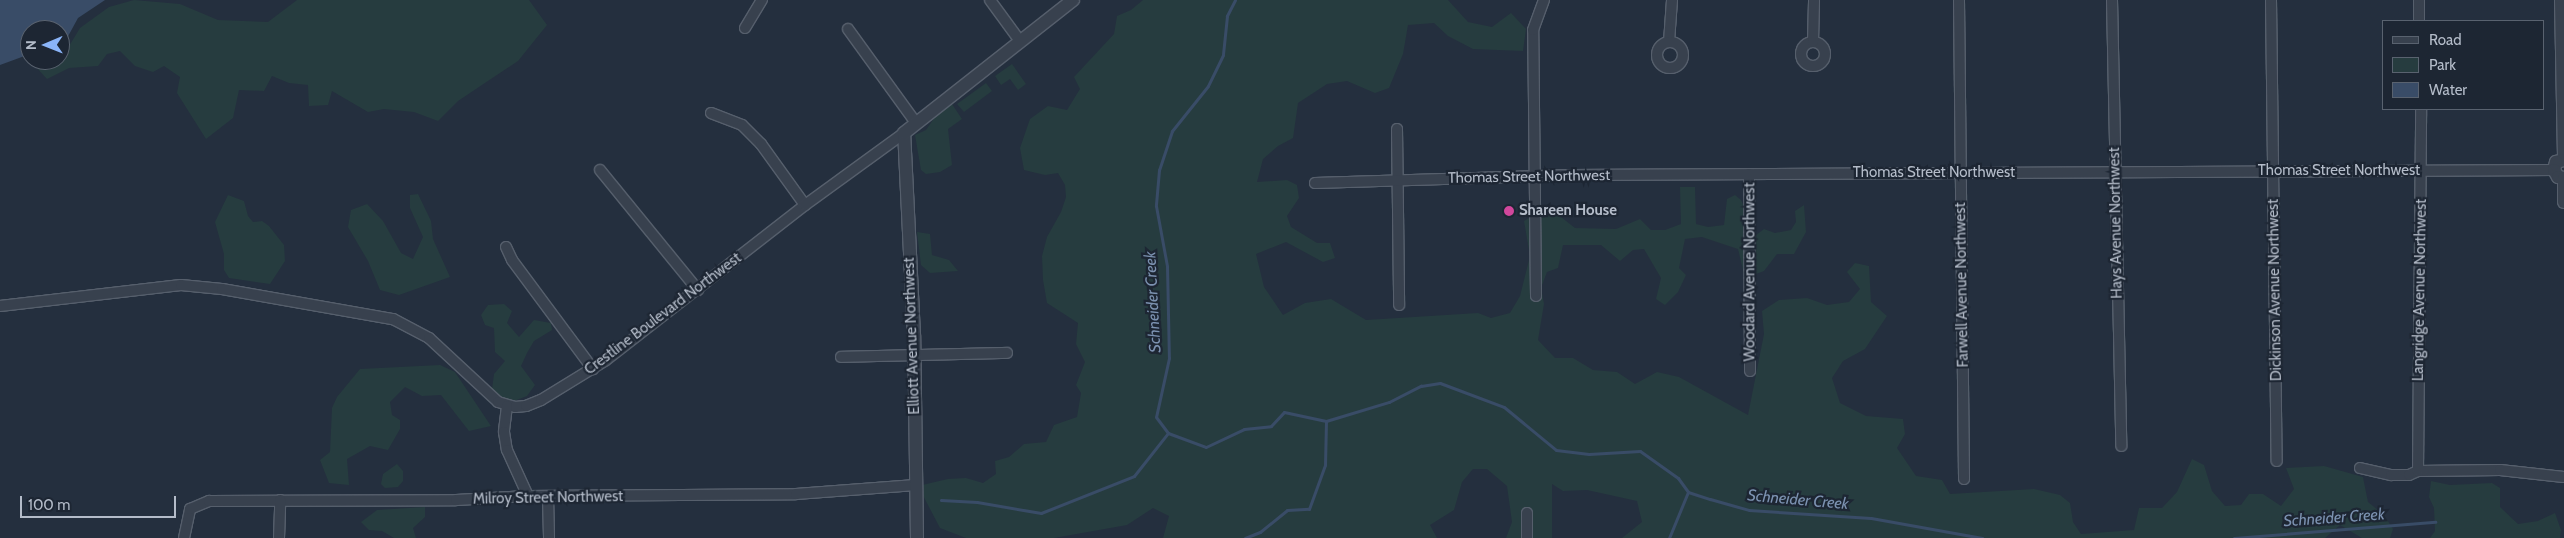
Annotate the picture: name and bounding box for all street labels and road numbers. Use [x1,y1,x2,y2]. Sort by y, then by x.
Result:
street label: Hays Avenue Northwest [2106,147,2126,299]
street label: Thomas Street Northwest [2258,162,2420,180]
street label: Thomas Street Northwest [1853,164,2015,182]
street label: Thomas Street Northwest [1448,167,1610,187]
street label: Woodard Avenue Northwest [1741,183,1759,361]
street label: Dickinson Avenue Northwest [2264,199,2286,381]
street label: Langridge Avenue Northwest [2409,199,2431,381]
street label: Farwell Avenue Northwest [1952,202,1972,368]
street label: Crestline Boulevard Northwest [581,249,745,379]
street label: Elliott Avenue Northwest [900,257,924,415]
street label: Milroy Street Northwest [473,488,623,508]

